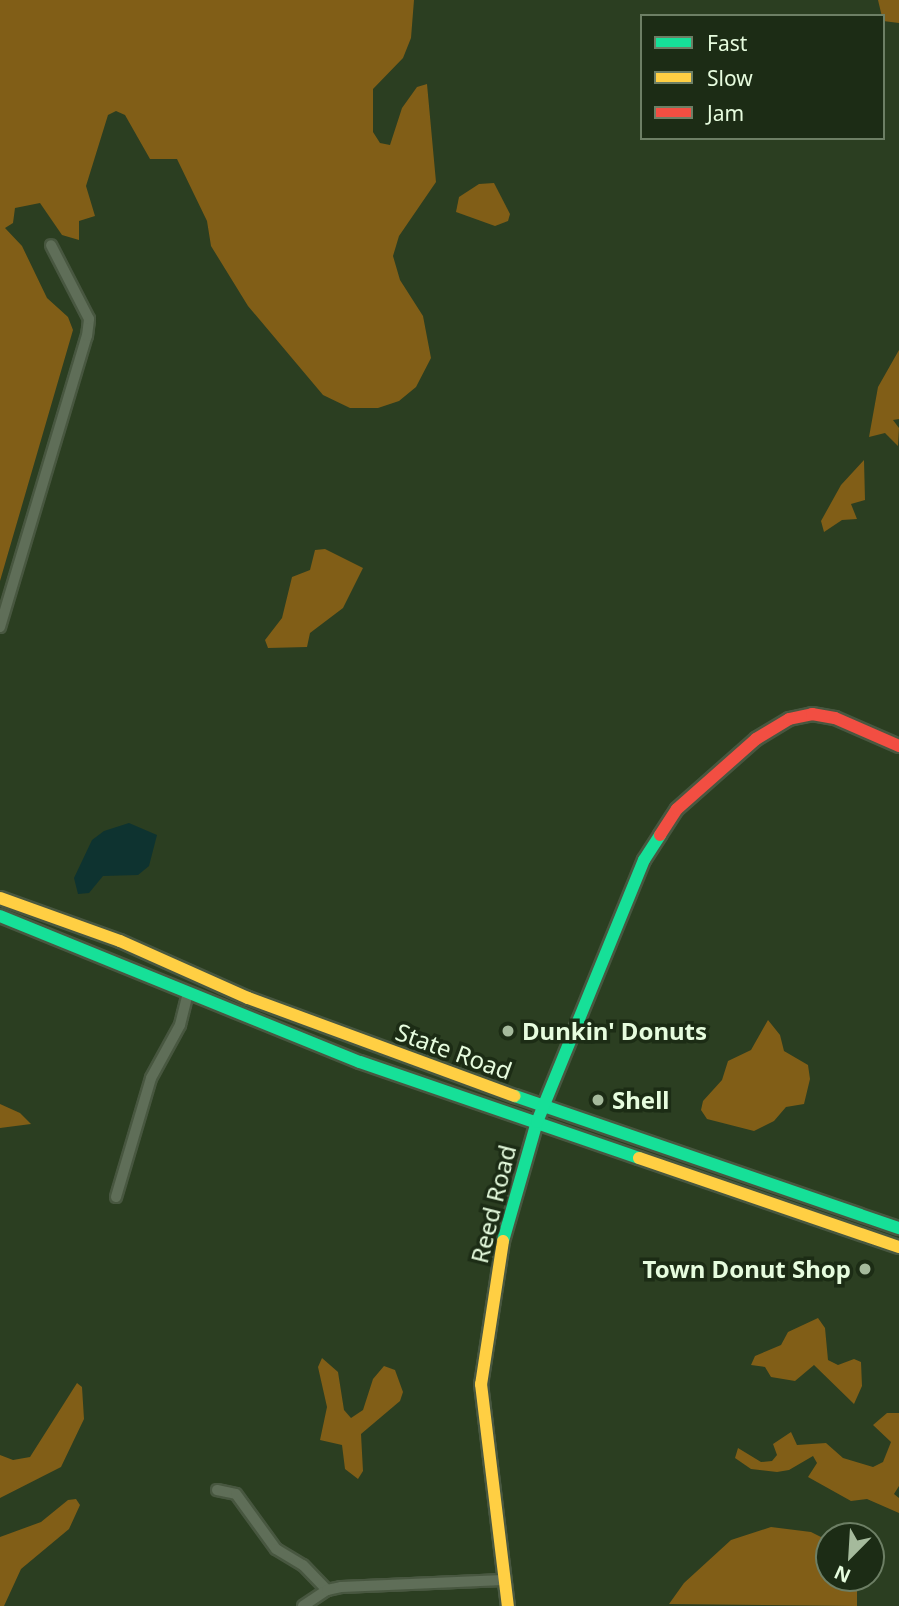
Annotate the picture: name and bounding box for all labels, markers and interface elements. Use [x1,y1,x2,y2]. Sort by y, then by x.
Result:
legend [640,14,885,140]
text: Fast [707,29,747,57]
text: Slow [707,64,753,92]
text: Jam [707,99,744,127]
street label: State Road [392,1017,516,1085]
place label: Dunkin' Donuts [522,1017,707,1045]
marker: Dunkin' Donuts [500,1023,516,1039]
place label: Shell [612,1086,669,1114]
marker: Shell [590,1092,606,1108]
street label: Reed Road [464,1142,522,1266]
place label: Town Donut Shop [643,1255,851,1283]
marker: Town Donut Shop [857,1261,873,1277]
north arrow [815,1522,885,1592]
text: N [830,1559,855,1589]

